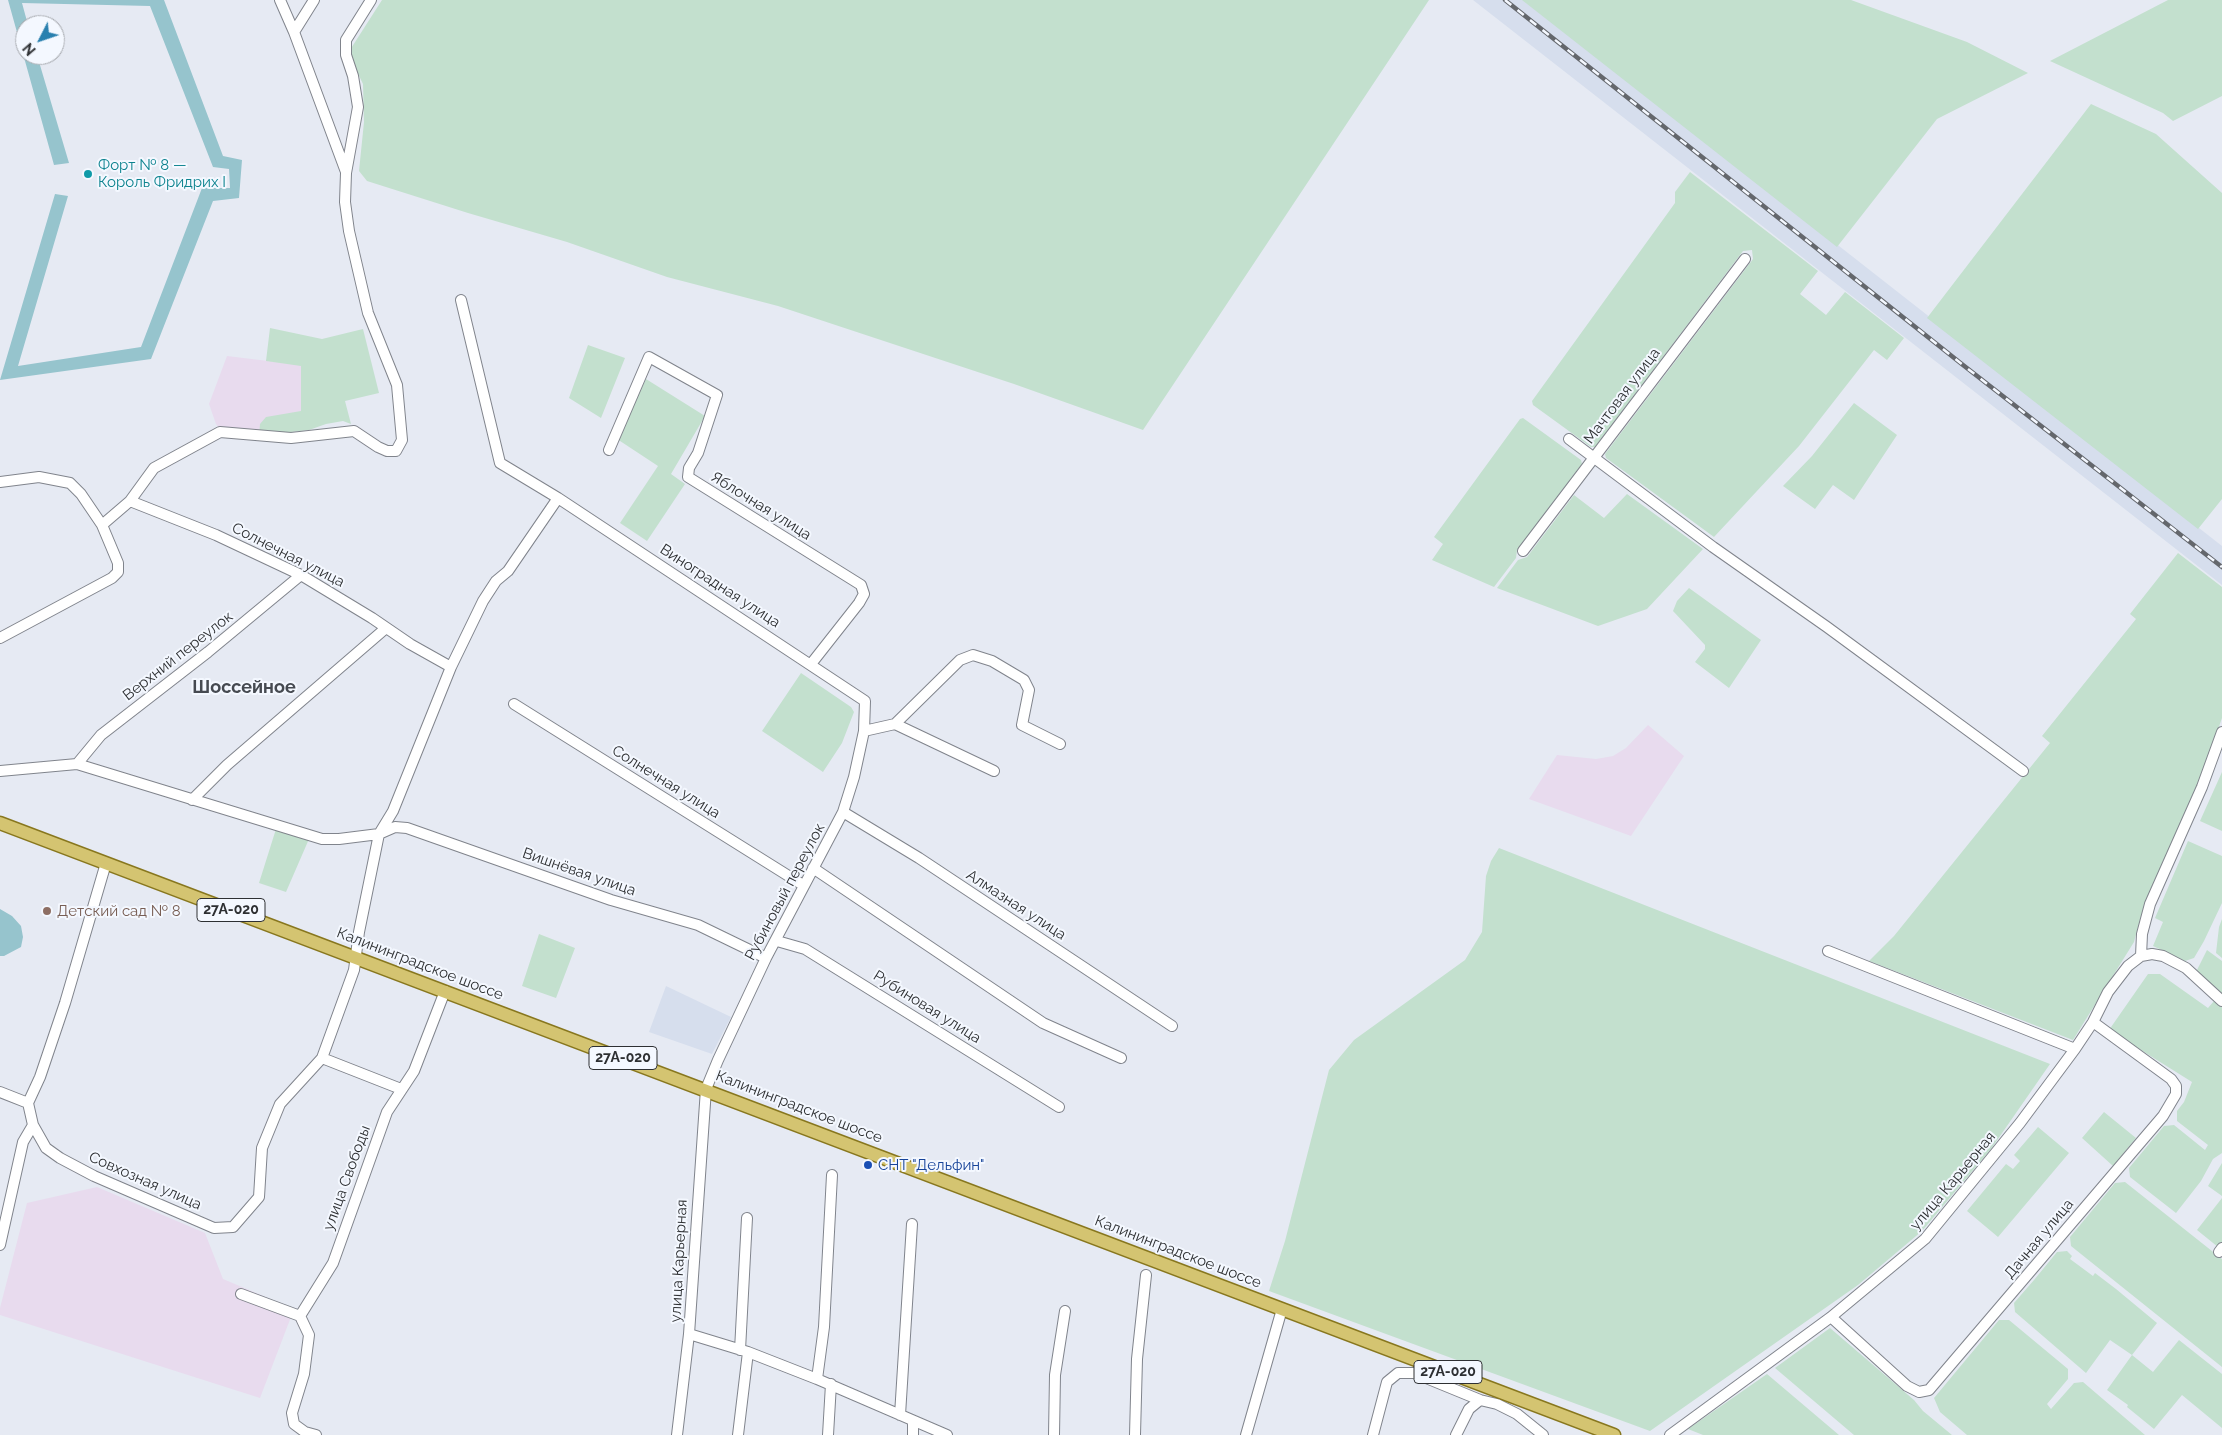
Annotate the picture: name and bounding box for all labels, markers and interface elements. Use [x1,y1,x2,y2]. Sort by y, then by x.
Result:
north arrow [15,15,65,65]
text: N [20,40,39,58]
place label: Форт № 8 — Король Фридрих I [98,156,226,191]
marker: Форт № 8 — Король Фридрих I [82,168,94,180]
street label: Мачтовая улица [1580,345,1664,447]
street label: Яблочная улица [708,468,814,544]
street label: Солнечная улица [229,519,347,591]
street label: Виноградная улица [657,540,783,632]
street label: Верхний переулок [119,607,237,705]
district label: Шоссейное [192,677,296,699]
street label: Солнечная улица [609,742,723,822]
street label: Рубиновый переулок [741,820,829,964]
street label: Вишнёвая улица [520,844,638,900]
street label: Алмазная улица [963,866,1069,944]
road number: 27А-020 [197,898,265,922]
place label: Детский сад № 8 [57,902,181,920]
marker: Детский сад № 8 [41,905,53,917]
street label: Калининградское шоссе [334,924,506,1004]
street label: Рубиновая улица [870,967,984,1047]
road number: 27А-020 [589,1046,657,1070]
street label: Калининградское шоссе [713,1067,885,1147]
street label: улица Свободы [320,1123,374,1233]
street label: улица Карьерная [1906,1128,2000,1234]
street label: Совхозная улица [86,1148,204,1214]
place label: СНТ "Дельфин" [878,1156,984,1174]
marker: СНТ "Дельфин" [862,1159,874,1171]
street label: Дачная улица [2001,1196,2077,1282]
street label: улица Карьерная [667,1199,691,1323]
street label: Калининградское шоссе [1092,1212,1264,1292]
road number: 27А-020 [1414,1360,1482,1384]

